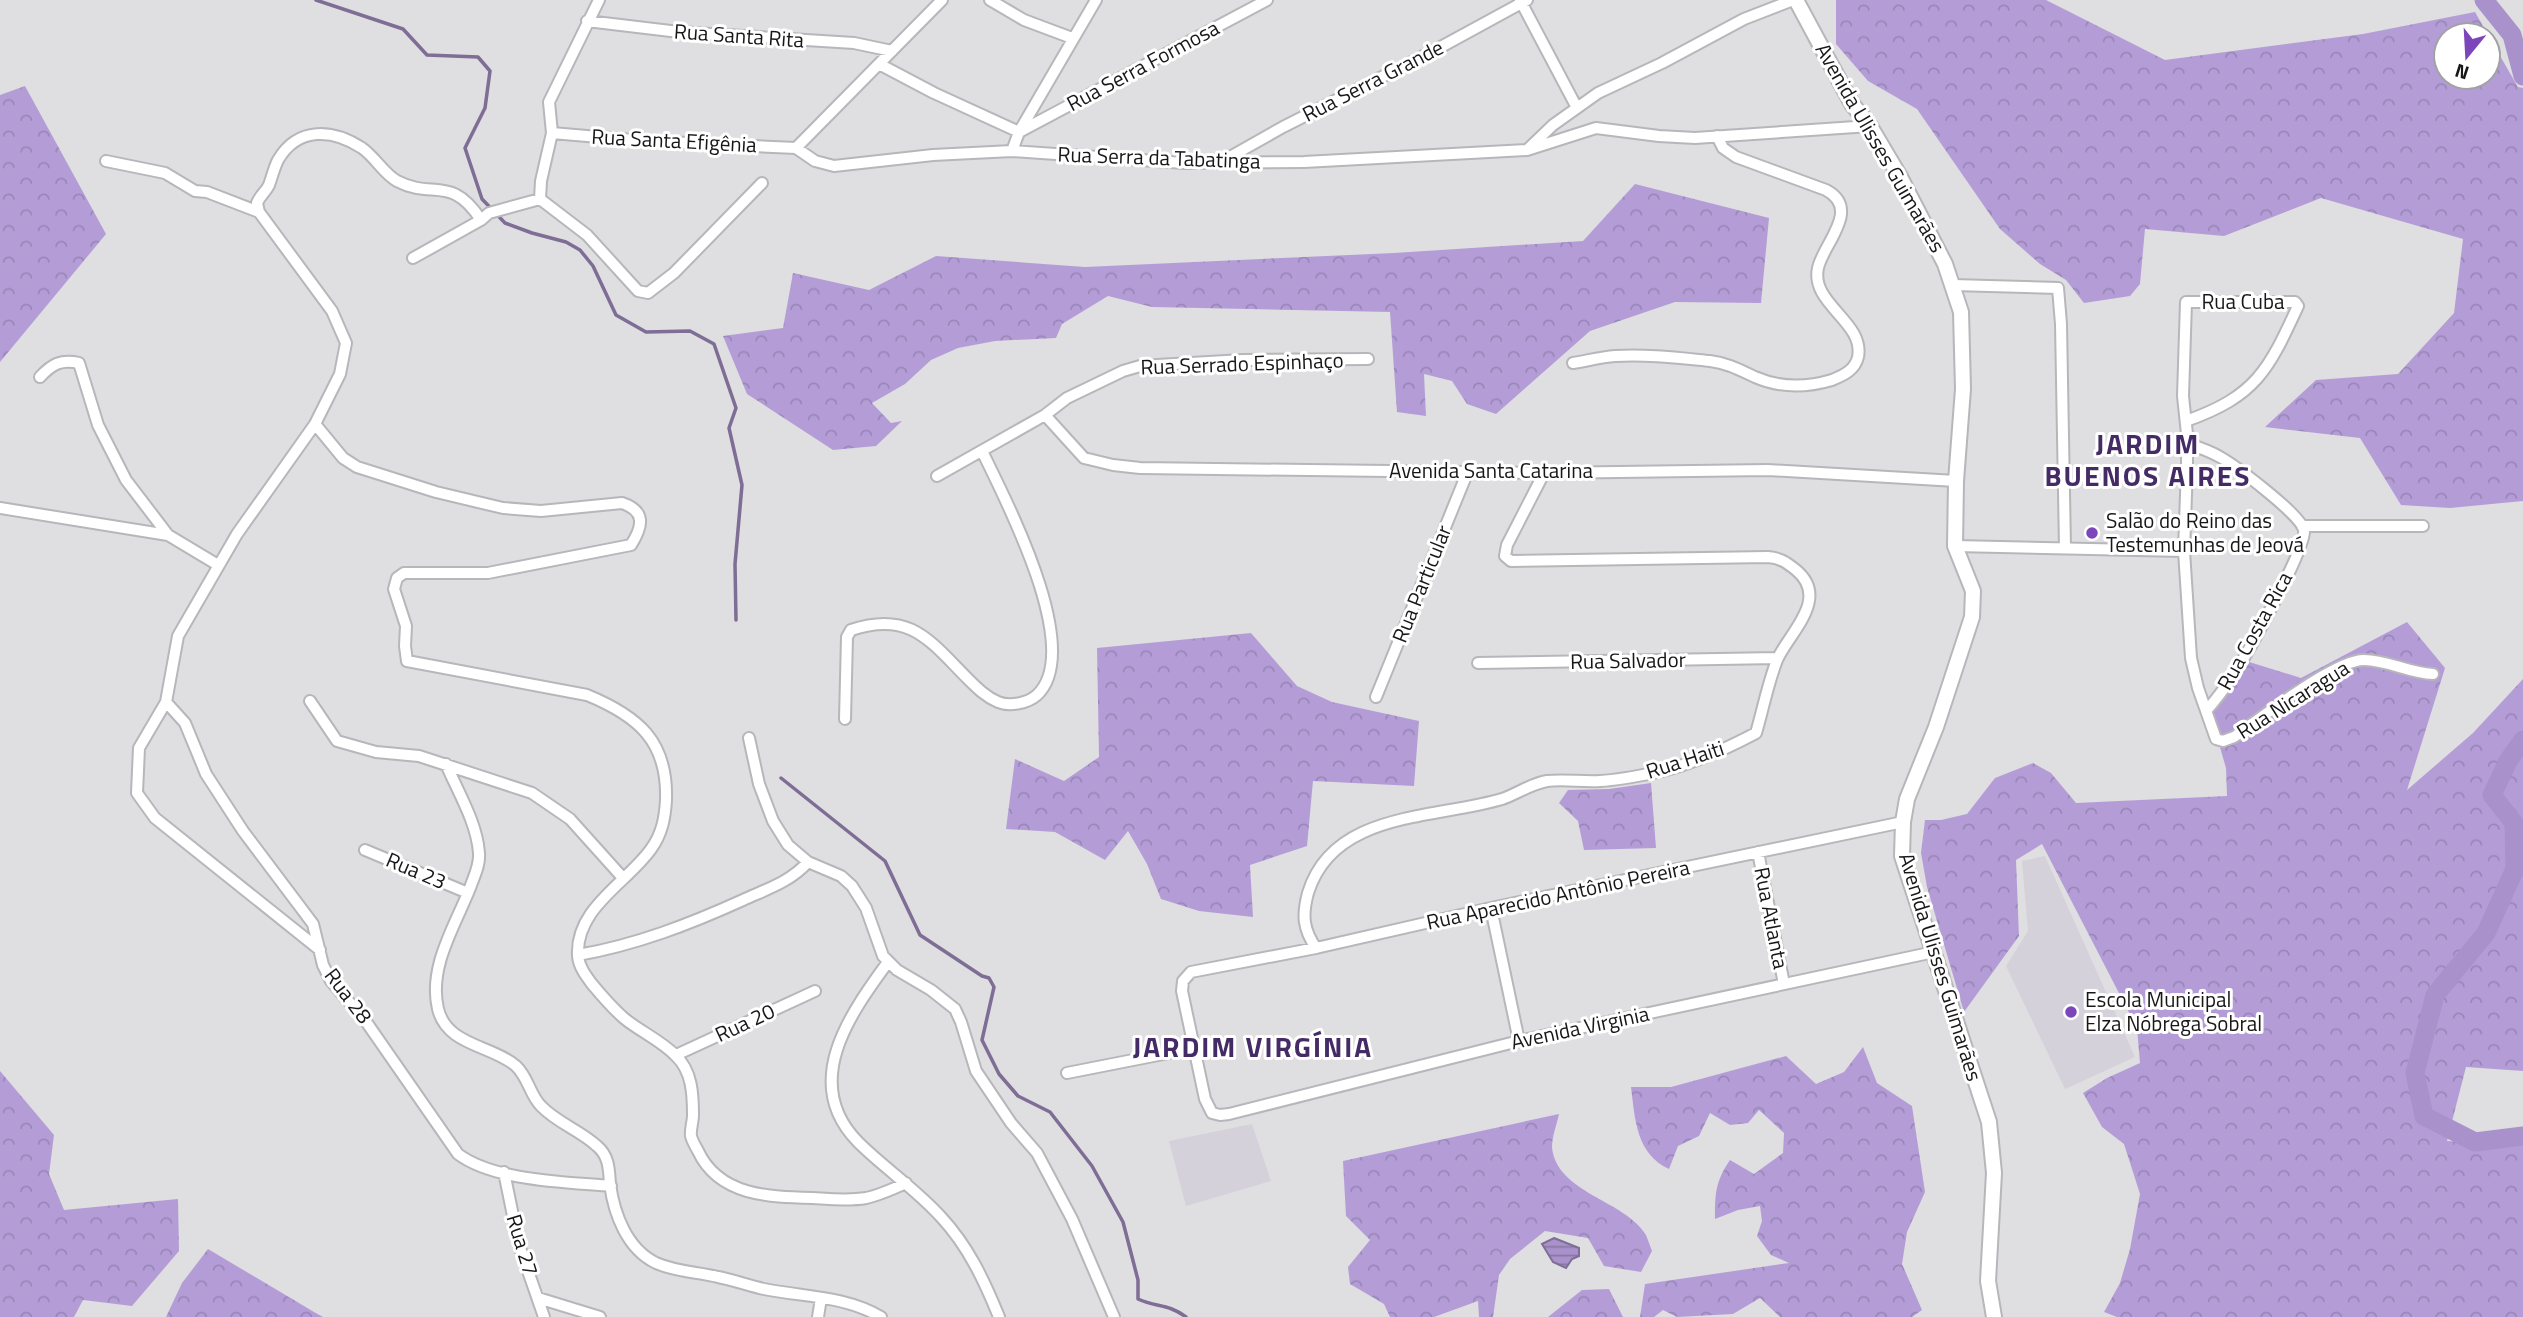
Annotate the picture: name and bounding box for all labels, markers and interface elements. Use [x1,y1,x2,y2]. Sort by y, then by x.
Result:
street label: Rua Serra Formosa [1061,11,1225,119]
street label: Rua Santa Rita [673,14,806,56]
north arrow [2432,21,2502,91]
street label: Rua Serra Grande [1296,31,1449,129]
street label: Avenida Ulisses Guimarães [1808,37,1954,258]
text: N [2451,57,2472,88]
street label: Rua Santa Efigênia [590,120,758,160]
street label: Rua Serra da Tabatinga [1057,137,1261,177]
street label: Rua Cuba [2201,285,2285,317]
street label: Rua Serrado Espinhaço [1140,343,1344,383]
district label: JARDIM BUENOS AIRES [2045,422,2251,497]
street label: Avenida Santa Catarina [1389,454,1593,486]
place label: Salão do Reino das Testemunhas de Jeová [2106,504,2304,560]
street label: Rua Particular [1383,520,1459,647]
marker: Salão do Reino das Testemunhas de Jeová [2084,525,2100,541]
street label: Rua Costa Rica [2208,565,2300,696]
street label: Rua Salvador [1570,643,1686,677]
street label: Rua Nicaragua [2230,651,2356,747]
street label: Rua Haiti [1641,731,1728,787]
street label: Rua 23 [381,843,451,897]
street label: Avenida Ulisses Guimarães [1891,849,1991,1085]
street label: Rua Aparecido Antônio Pereira [1423,850,1693,938]
street label: Rua Atlanta [1746,864,1798,972]
street label: Rua 28 [317,961,381,1030]
place label: Escola Municipal Elza Nóbrega Sobral [2085,983,2262,1039]
street label: Rua 20 [709,994,780,1050]
street label: Avenida Virginia [1508,997,1652,1057]
marker: Escola Municipal Elza Nóbrega Sobral [2063,1004,2079,1020]
district label: JARDIM VIRGÍNIA [1133,1025,1373,1068]
street label: Rua 27 [498,1210,547,1279]

